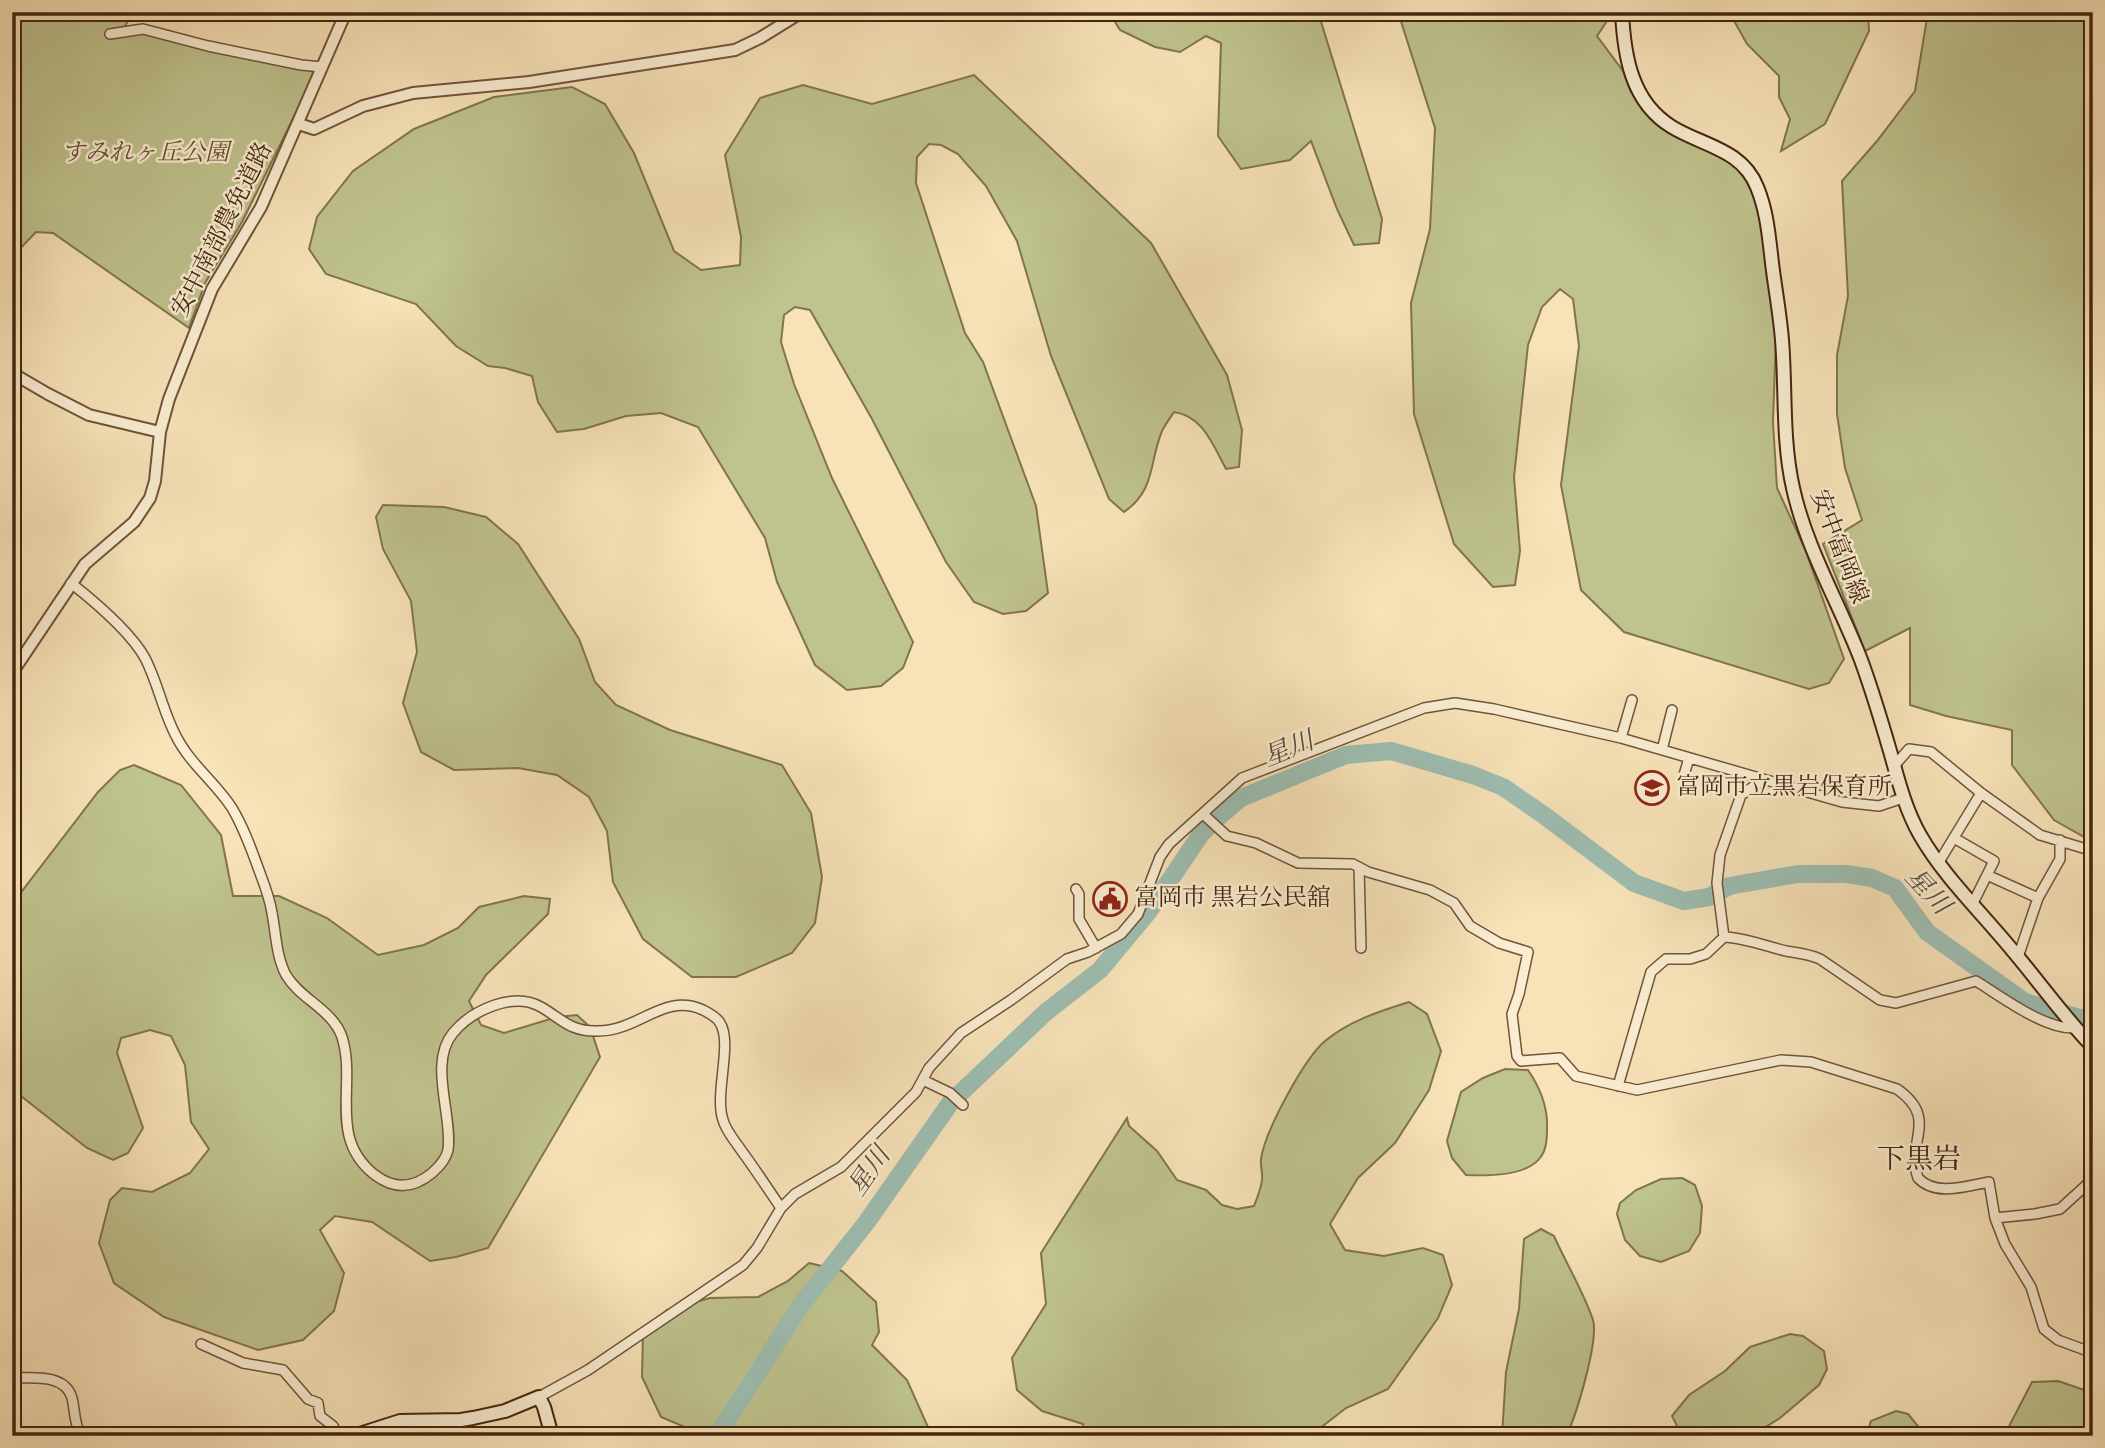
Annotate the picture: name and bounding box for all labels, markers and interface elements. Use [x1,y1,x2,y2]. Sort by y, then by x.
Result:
park label: すみれヶ丘公園 [61,137,233,171]
street label: 安中南部農免道路 [164,137,282,323]
street label: 安中富岡線 [1801,485,1875,609]
water label: 星川 [1258,722,1323,776]
school or university icon: 富岡市立黒岩保育所 [1633,769,1671,807]
place label: 富岡市立黒岩保育所 [1676,771,1892,805]
water label: 星川 [1896,861,1960,925]
public building icon: 富岡市 黒岩公民舘 [1091,880,1129,918]
place label: 富岡市 黒岩公民舘 [1134,882,1331,916]
water label: 星川 [840,1138,901,1204]
district label: 下黒岩 [1877,1141,1961,1180]

